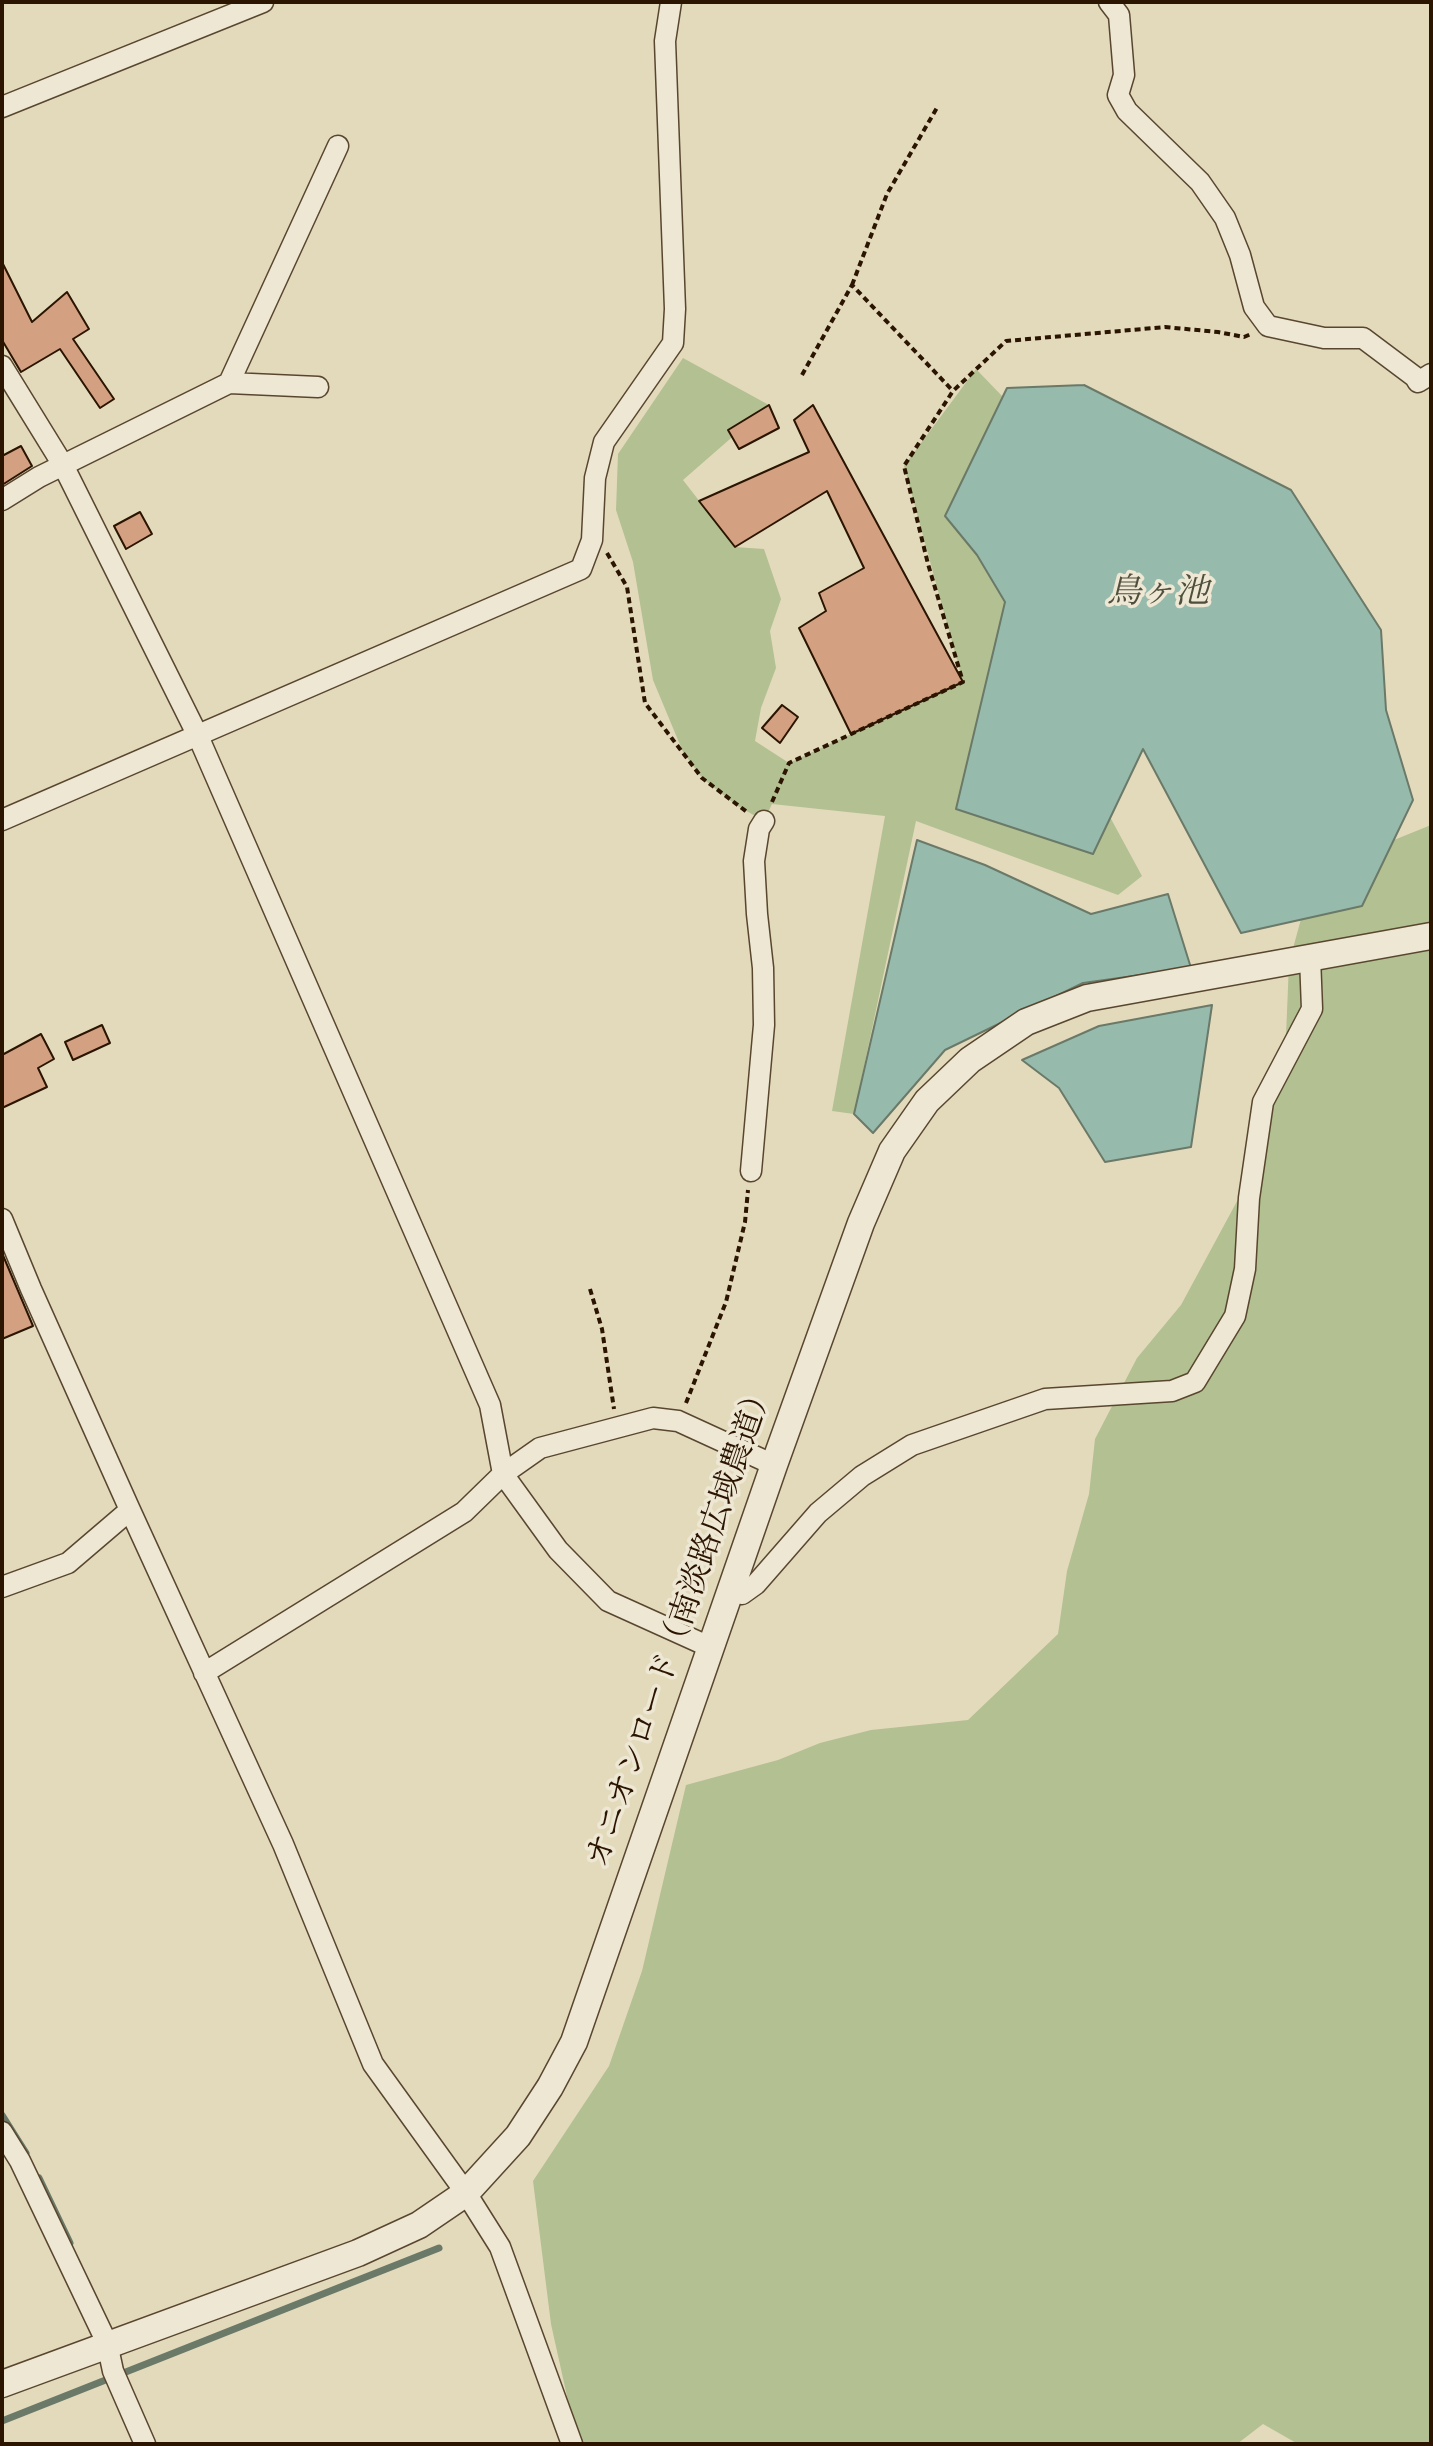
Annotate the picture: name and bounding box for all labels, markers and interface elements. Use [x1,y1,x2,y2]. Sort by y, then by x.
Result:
water label: 鳥ヶ池 [1107,575,1209,615]
street label: オニオンロード（南淡路広域農道） [582,1377,784,1873]

